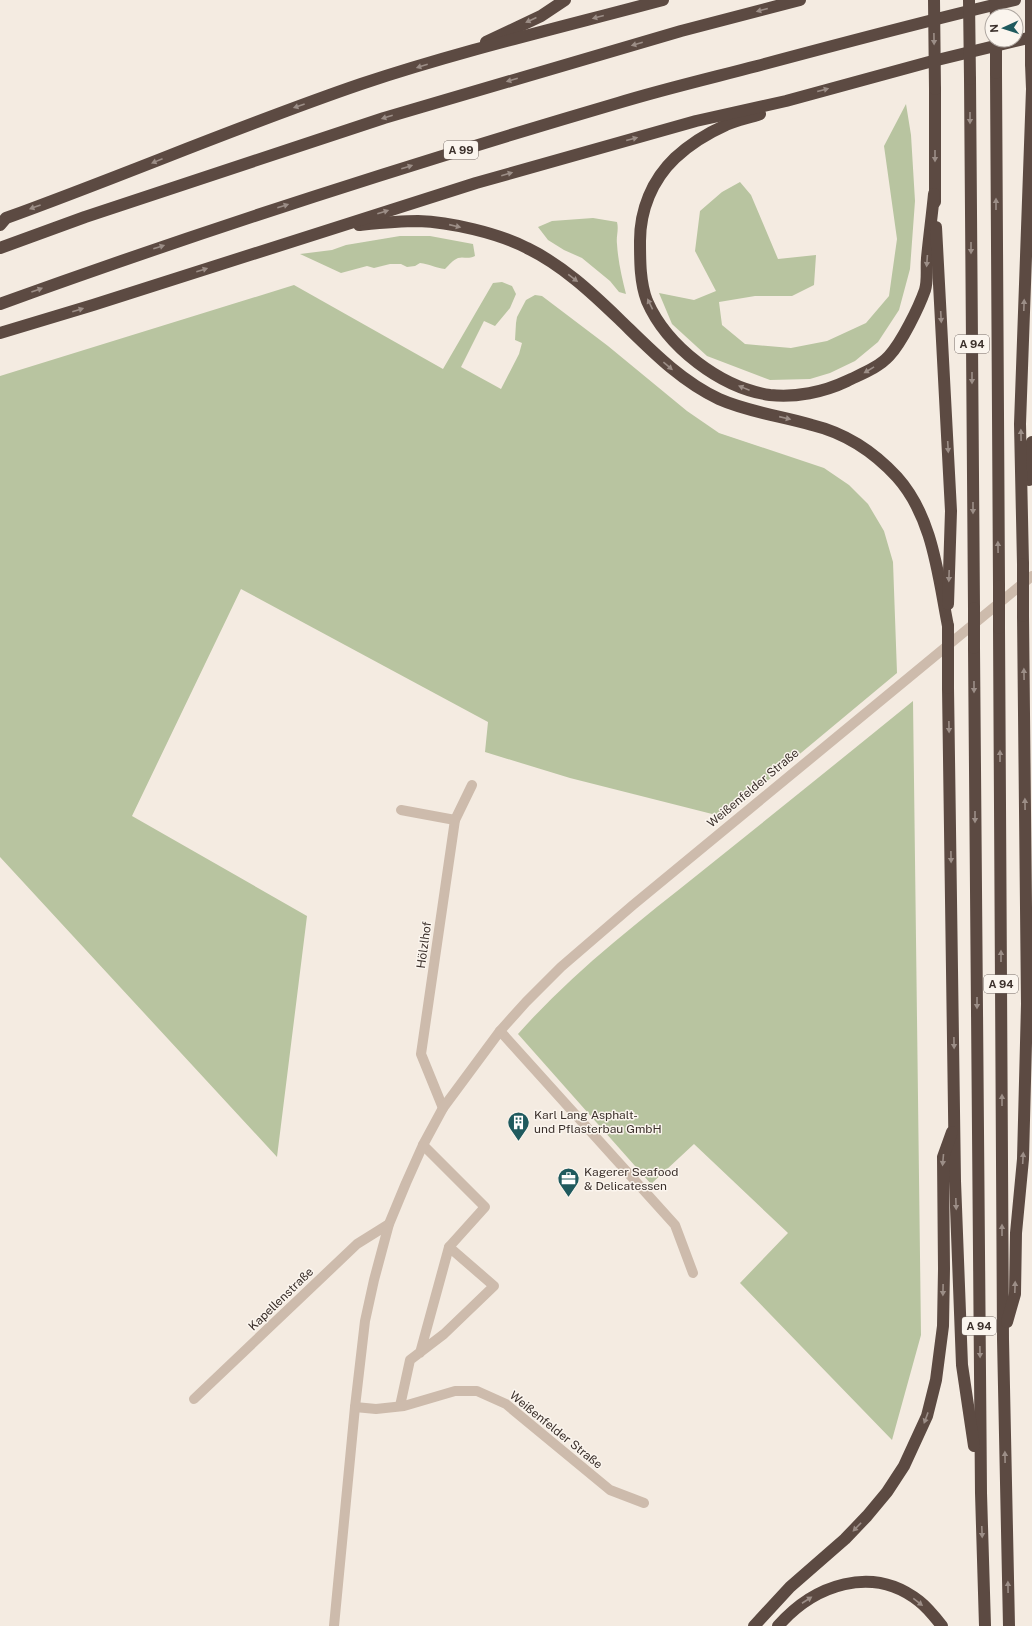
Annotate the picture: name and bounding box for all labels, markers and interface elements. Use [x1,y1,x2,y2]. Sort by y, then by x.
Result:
one-way arrow [756,7,768,13]
north arrow [984,8,1024,48]
one-way arrow [592,15,604,21]
one-way arrow [526,17,537,23]
text: N [988,24,1000,33]
one-way arrow [931,33,937,46]
one-way arrow [630,41,642,47]
one-way arrow [416,63,428,69]
one-way arrow [506,77,518,83]
one-way arrow [817,87,830,93]
one-way arrow [292,103,304,109]
one-way arrow [967,112,973,125]
one-way arrow [381,114,393,120]
one-way arrow [627,136,639,142]
road number: A 99 [444,141,478,159]
one-way arrow [932,150,938,163]
one-way arrow [150,158,162,164]
one-way arrow [401,164,413,170]
one-way arrow [501,171,513,177]
one-way arrow [993,197,999,210]
one-way arrow [277,203,289,209]
one-way arrow [29,205,41,211]
one-way arrow [377,209,389,215]
one-way arrow [449,224,461,230]
one-way arrow [968,242,974,255]
one-way arrow [154,244,166,250]
one-way arrow [924,255,930,268]
one-way arrow [196,267,208,273]
one-way arrow [567,274,578,282]
one-way arrow [31,287,43,293]
one-way arrow [646,298,653,310]
one-way arrow [1021,298,1027,311]
one-way arrow [72,307,84,313]
one-way arrow [938,311,945,323]
road number: A 94 [955,335,989,353]
one-way arrow [663,361,674,370]
one-way arrow [863,367,875,374]
one-way arrow [969,372,975,385]
one-way arrow [738,384,750,390]
one-way arrow [779,416,791,422]
one-way arrow [1017,429,1024,441]
one-way arrow [945,441,952,453]
one-way arrow [970,502,976,515]
one-way arrow [995,540,1001,553]
one-way arrow [946,570,952,583]
one-way arrow [1020,668,1027,680]
one-way arrow [971,681,977,694]
one-way arrow [946,721,952,734]
street label: Weißenfelder Straße [704,745,802,830]
one-way arrow [997,749,1003,762]
one-way arrow [1022,797,1028,810]
one-way arrow [972,811,978,824]
one-way arrow [948,851,954,864]
street label: Hölzlhof [414,920,434,969]
one-way arrow [998,949,1004,962]
road number: A 94 [984,975,1018,993]
one-way arrow [974,997,980,1010]
one-way arrow [951,1037,957,1050]
one-way arrow [999,1093,1005,1106]
place label: Karl Lang Asphalt- und Pflasterbau GmbH [534,1108,662,1136]
building icon: Karl Lang Asphalt- und Pflasterbau GmbH [505,1109,531,1142]
one-way arrow [1020,1152,1027,1164]
one-way arrow [940,1154,947,1166]
place label: Kagerer Seafood & Delicatessen [584,1165,678,1193]
office icon: Kagerer Seafood & Delicatessen [555,1166,581,1199]
one-way arrow [952,1198,959,1210]
one-way arrow [999,1223,1005,1236]
street label: Kapellenstraße [246,1264,316,1333]
one-way arrow [1011,1281,1018,1293]
one-way arrow [940,1284,947,1296]
road number: A 94 [962,1317,996,1335]
one-way arrow [977,1346,983,1359]
street label: Weißenfelder Straße [507,1388,605,1472]
one-way arrow [922,1412,928,1424]
one-way arrow [1002,1450,1008,1463]
one-way arrow [852,1522,861,1532]
one-way arrow [979,1526,985,1539]
one-way arrow [1005,1580,1011,1593]
one-way arrow [801,1597,813,1604]
one-way arrow [913,1597,924,1606]

